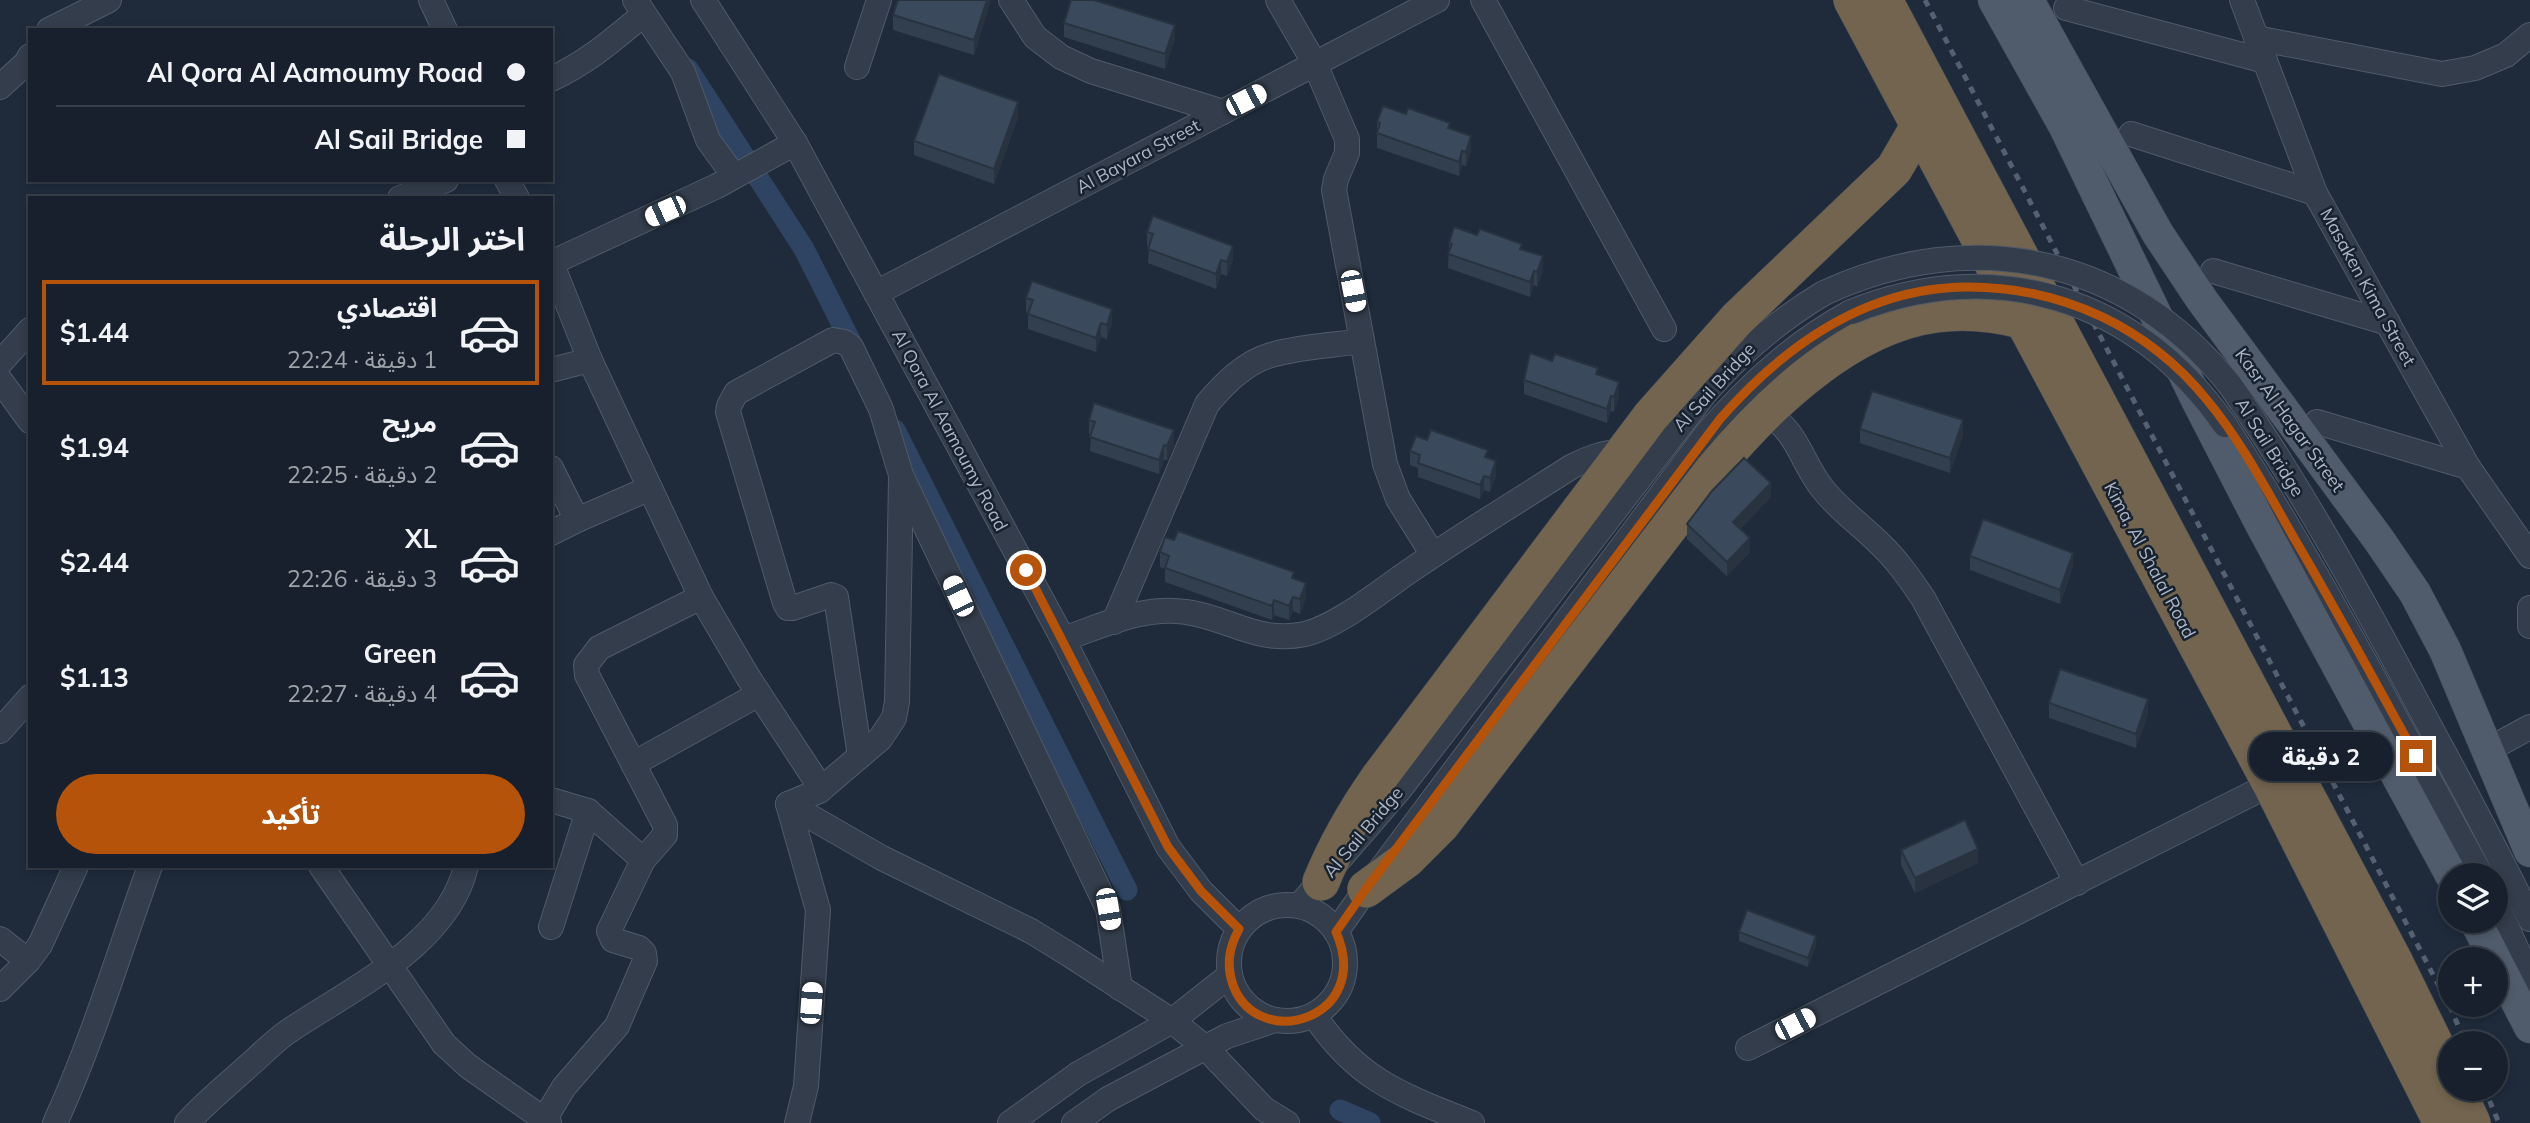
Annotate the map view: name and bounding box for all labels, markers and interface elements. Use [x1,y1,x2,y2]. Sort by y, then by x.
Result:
text: Al Qora Al Aamoumy Road [147,56,483,89]
car [1223,81,1270,119]
street label: Al Bayara Street [1072,114,1204,198]
text: Al Sail Bridge [315,123,483,156]
car [642,193,689,229]
street label: Masaken Kima Street [2315,204,2421,370]
text: اختر الرحلة [380,218,525,258]
car [1339,268,1368,314]
text: اقتصادي [337,291,437,324]
icon: car [458,301,521,364]
text: $1.44 [60,316,129,349]
street label: Al Qora Al Aamoumy Road [887,325,1013,535]
street label: Al Sail Bridge [1668,338,1760,436]
street label: Kasr Al Hagar Street [2230,344,2350,496]
text: 1 دقيقة · 22:24 [287,345,437,374]
street label: Al Sail Bridge [2231,393,2309,501]
text: مريح [382,406,437,439]
icon: car [458,416,521,479]
text: $1.94 [60,431,129,464]
text: 2 دقيقة · 22:25 [287,460,437,489]
street label: Kima, Al Shalal Road [2099,478,2201,642]
text: XL [405,522,437,555]
icon: car [458,531,521,594]
text: $2.44 [60,546,129,579]
route start [1010,554,1042,586]
text: 3 دقيقة · 22:26 [287,564,437,593]
car [940,573,977,619]
text: Green [364,637,437,670]
icon: car [458,646,521,709]
text: $1.13 [60,661,129,694]
text: 4 دقيقة · 22:27 [287,679,437,708]
callout: 2 دقيقة [2248,732,2392,780]
route end [2400,740,2432,772]
text: 2 دقيقة [2282,742,2360,771]
button: تأكيد [56,774,525,854]
street label: Al Sail Bridge [1318,782,1408,882]
map controls [2438,863,2508,1101]
button: layers [2438,863,2508,933]
car [1095,886,1122,932]
button: + [2438,947,2508,1017]
car [800,981,823,1025]
car [1772,1005,1819,1043]
button: − [2438,1031,2508,1101]

